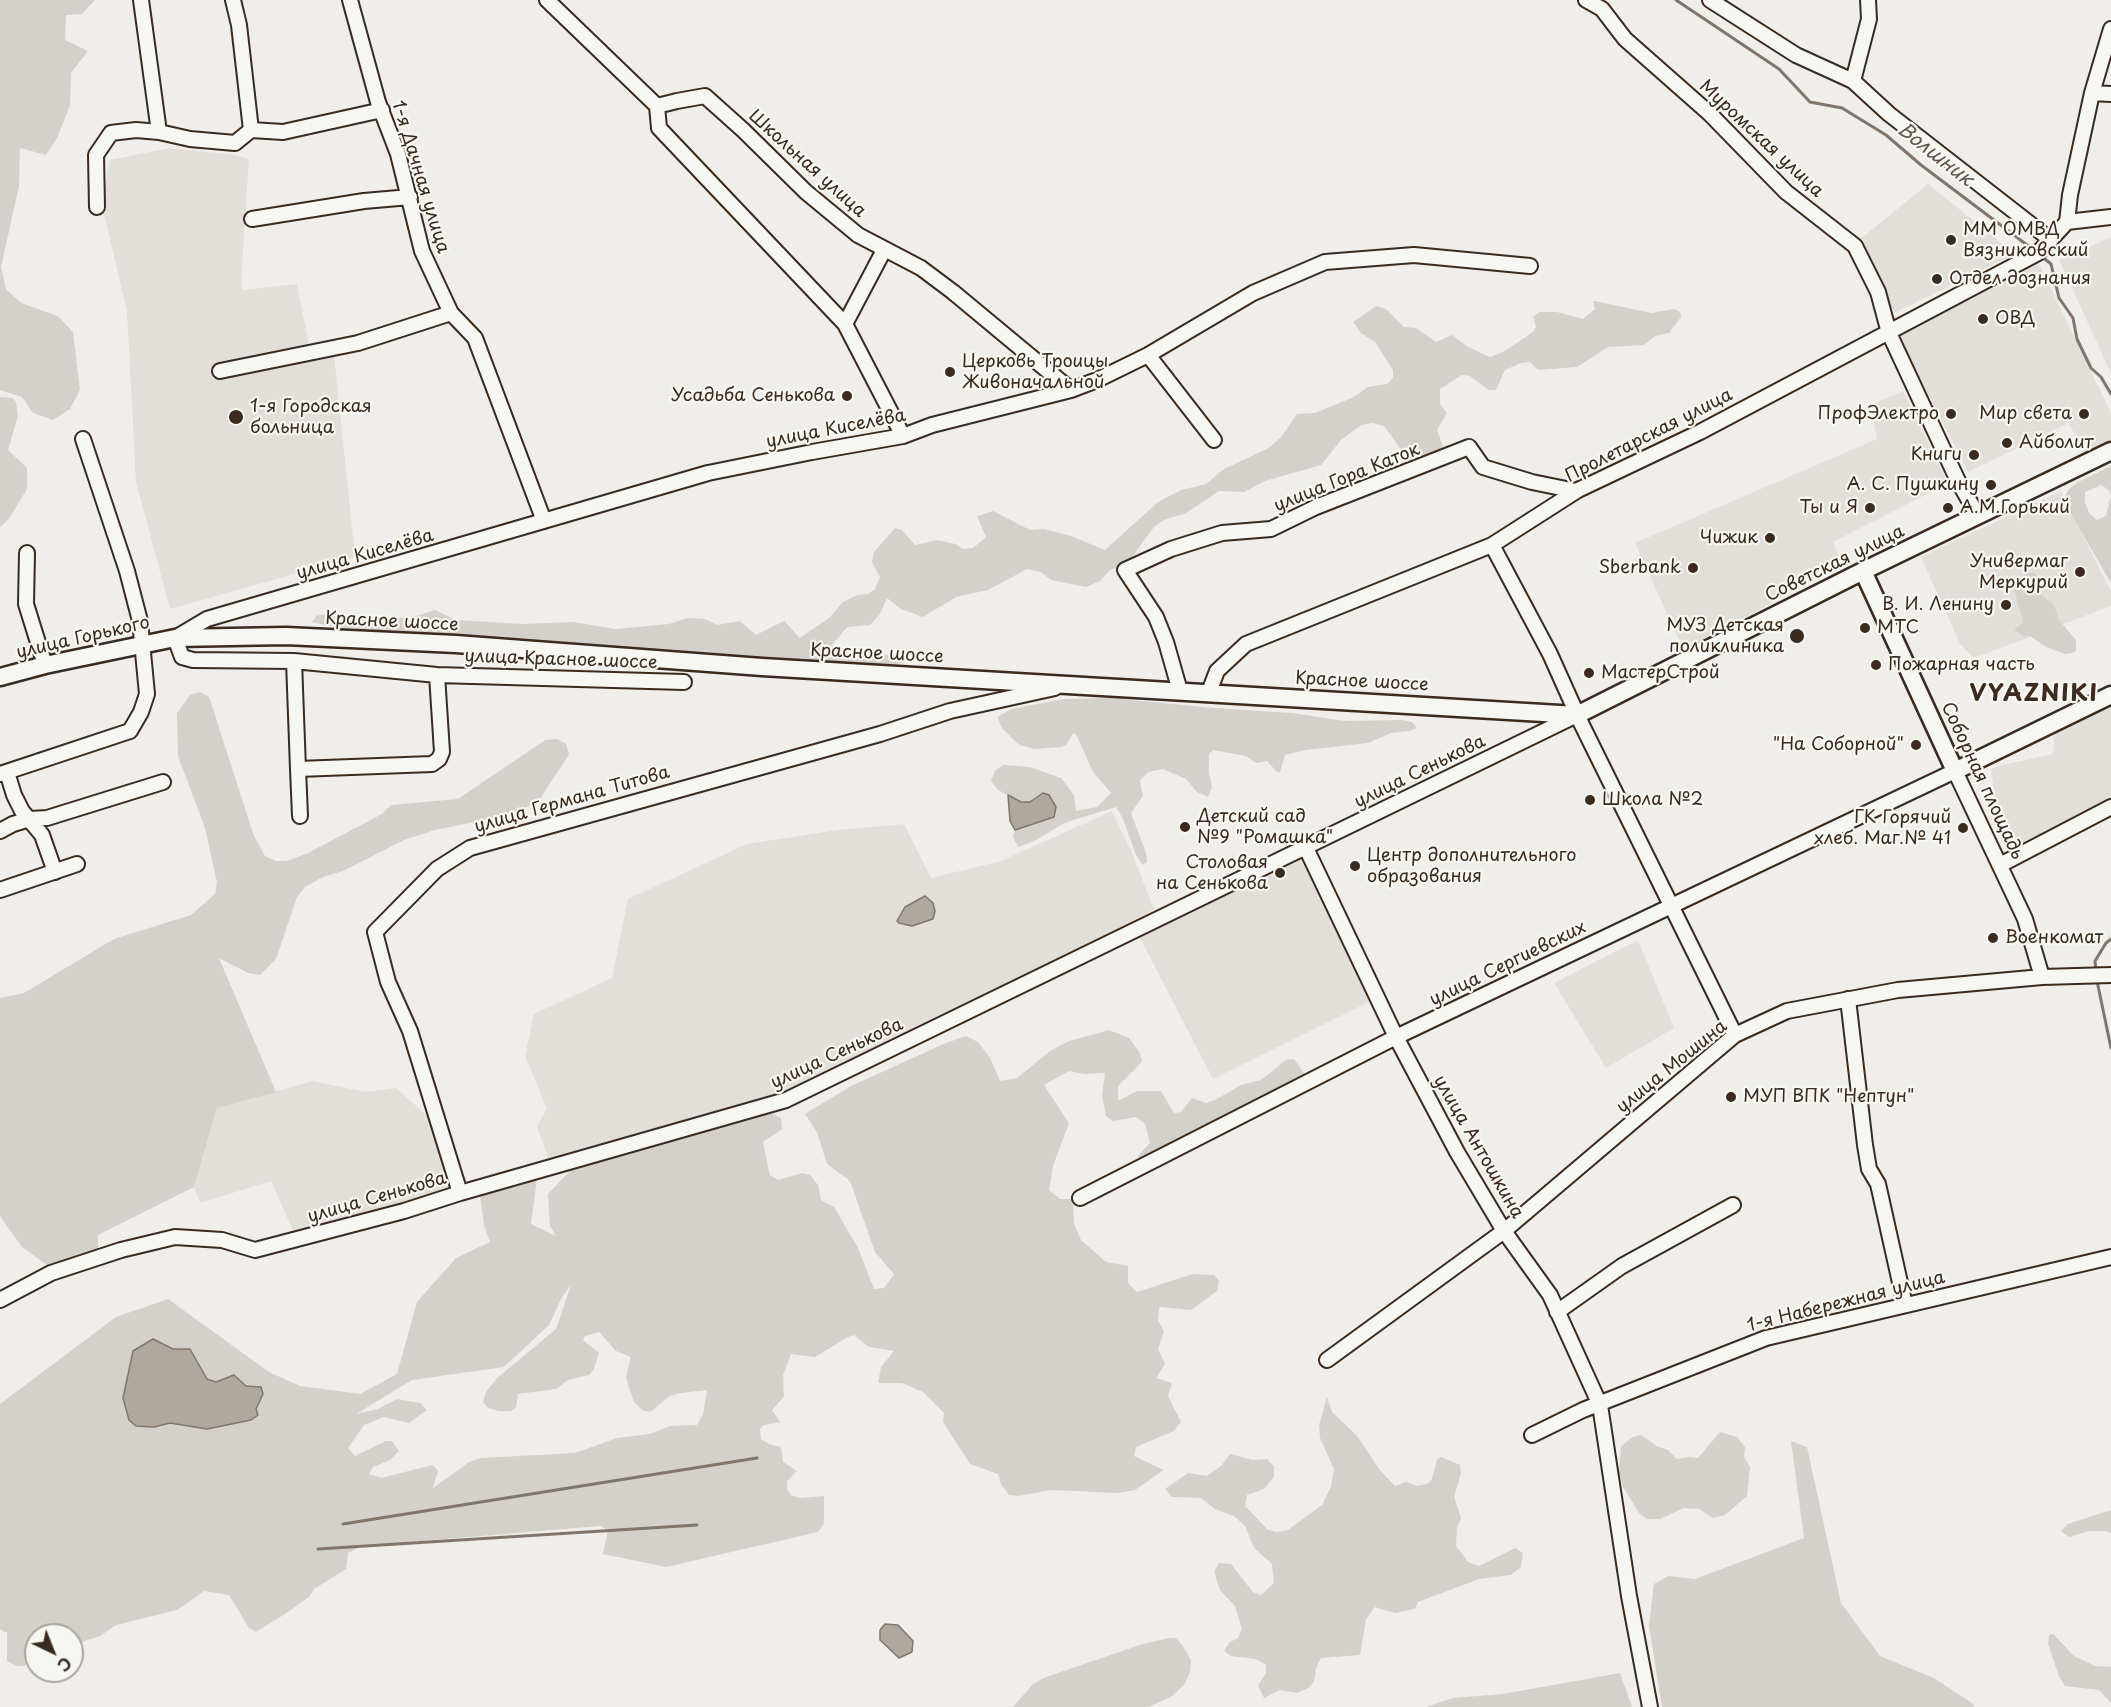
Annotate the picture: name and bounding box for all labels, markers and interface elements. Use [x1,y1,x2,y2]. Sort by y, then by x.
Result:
street label: Муромская улица [1694,76,1828,202]
street label: 1-я Дачная улица [386,98,454,256]
street label: Школьная улица [744,106,870,222]
water label: Волшник [1892,118,1978,192]
place label: ММ ОМВД Вязниковский [1963,219,2088,262]
marker: ММ ОМВД Вязниковский [1944,233,1958,247]
place label: Отдел дознания [1949,268,2091,290]
marker: Отдел дознания [1930,272,1944,286]
place label: ОВД [1995,308,2035,330]
marker: ОВД [1976,312,1990,326]
place label: Церковь Троицы Живоначальной [962,351,1108,394]
marker: Церковь Троицы Живоначальной [943,365,957,379]
street label: Пролетарская улица [1562,384,1736,488]
place label: Усадьба Сенькова [671,385,835,407]
marker: Усадьба Сенькова [840,389,854,403]
place label: 1-я Городская больница [250,396,372,438]
place label: ПрофЭлектро [1817,403,1939,425]
place label: Мир света [1979,403,2072,425]
street label: улица Киселёва [764,405,908,453]
marker: ПрофЭлектро [1944,407,1958,421]
marker: Мир света [2077,407,2091,421]
marker: 1-я Городская больница [227,408,245,426]
place label: Айболит [2019,432,2093,454]
marker: Айболит [2000,436,2014,450]
street label: улица Гора Каток [1271,439,1423,517]
place label: Книги [1911,444,1962,466]
marker: Книги [1967,448,1981,462]
place label: А. С. Пушкину [1847,474,1979,496]
marker: А. С. Пушкину [1984,478,1998,492]
place label: Ты и Я [1800,497,1858,519]
place label: А.М.Горький [1960,497,2070,519]
marker: Ты и Я [1863,501,1877,515]
marker: А.М.Горький [1941,501,1955,515]
street label: Советская улица [1762,521,1908,607]
street label: улица Киселёва [294,525,436,585]
place label: Чижик [1700,527,1758,549]
marker: Чижик [1763,531,1777,545]
place label: Универмаг Меркурий [1970,551,2068,594]
place label: Sberbank [1598,557,1681,579]
marker: Sberbank [1686,561,1700,575]
marker: Универмаг Меркурий [2073,565,2087,579]
place label: В. И. Ленину [1882,594,1994,616]
marker: В. И. Ленину [1999,598,2013,612]
street label: Красное шоссе [325,608,459,636]
street label: улица Горького [14,612,152,664]
place label: МУЗ Детская поликлиника [1666,615,1784,658]
place label: МТС [1877,617,1919,639]
marker: МТС [1858,621,1872,635]
marker: МУЗ Детская поликлиника [1788,627,1806,645]
street label: Красное шоссе [810,640,944,668]
street label: улица Красное шоссе [464,646,658,674]
place label: Пожарная часть [1888,654,2035,676]
marker: Пожарная часть [1869,658,1883,672]
place label: МастерСтрой [1601,662,1720,684]
marker: МастерСтрой [1582,666,1596,680]
street label: Красное шоссе [1295,668,1429,696]
district label: VYAZNIKI [1970,680,2098,708]
street label: Соборная площадь [1936,699,2028,863]
street label: улица Сенькова [1351,731,1489,813]
place label: "На Соборной" [1773,734,1904,756]
marker: "На Соборной" [1909,738,1923,752]
street label: улица Германа Титова [472,762,672,838]
place label: Школа №2 [1602,789,1703,811]
marker: Школа №2 [1583,793,1597,807]
place label: Детский сад №9 "Ромашка" [1197,806,1333,848]
place label: ГК Горячий хлеб. Маг.№ 41 [1814,807,1951,850]
marker: Детский сад №9 "Ромашка" [1178,820,1192,834]
marker: ГК Горячий хлеб. Маг.№ 41 [1956,821,1970,835]
place label: Центр дополнительного образования [1367,845,1577,888]
place label: Столовая на Сенькова [1156,852,1268,894]
marker: Центр дополнительного образования [1348,859,1362,873]
marker: Столовая на Сенькова [1273,866,1287,880]
street label: улица Сергиевских [1426,917,1590,1011]
place label: Военкомат [2005,927,2103,949]
marker: Военкомат [1986,931,2000,945]
street label: улица Сенькова [767,1014,907,1094]
street label: улица Мошина [1612,1016,1732,1118]
street label: улица Антошкина [1428,1072,1528,1222]
place label: МУП ВПК "Нептун" [1743,1086,1914,1108]
marker: МУП ВПК "Нептун" [1724,1090,1738,1104]
street label: улица Сенькова [305,1168,449,1228]
street label: 1-я Набережная улица [1745,1267,1947,1337]
north arrow [24,1623,84,1683]
text: С [52,1652,78,1678]

